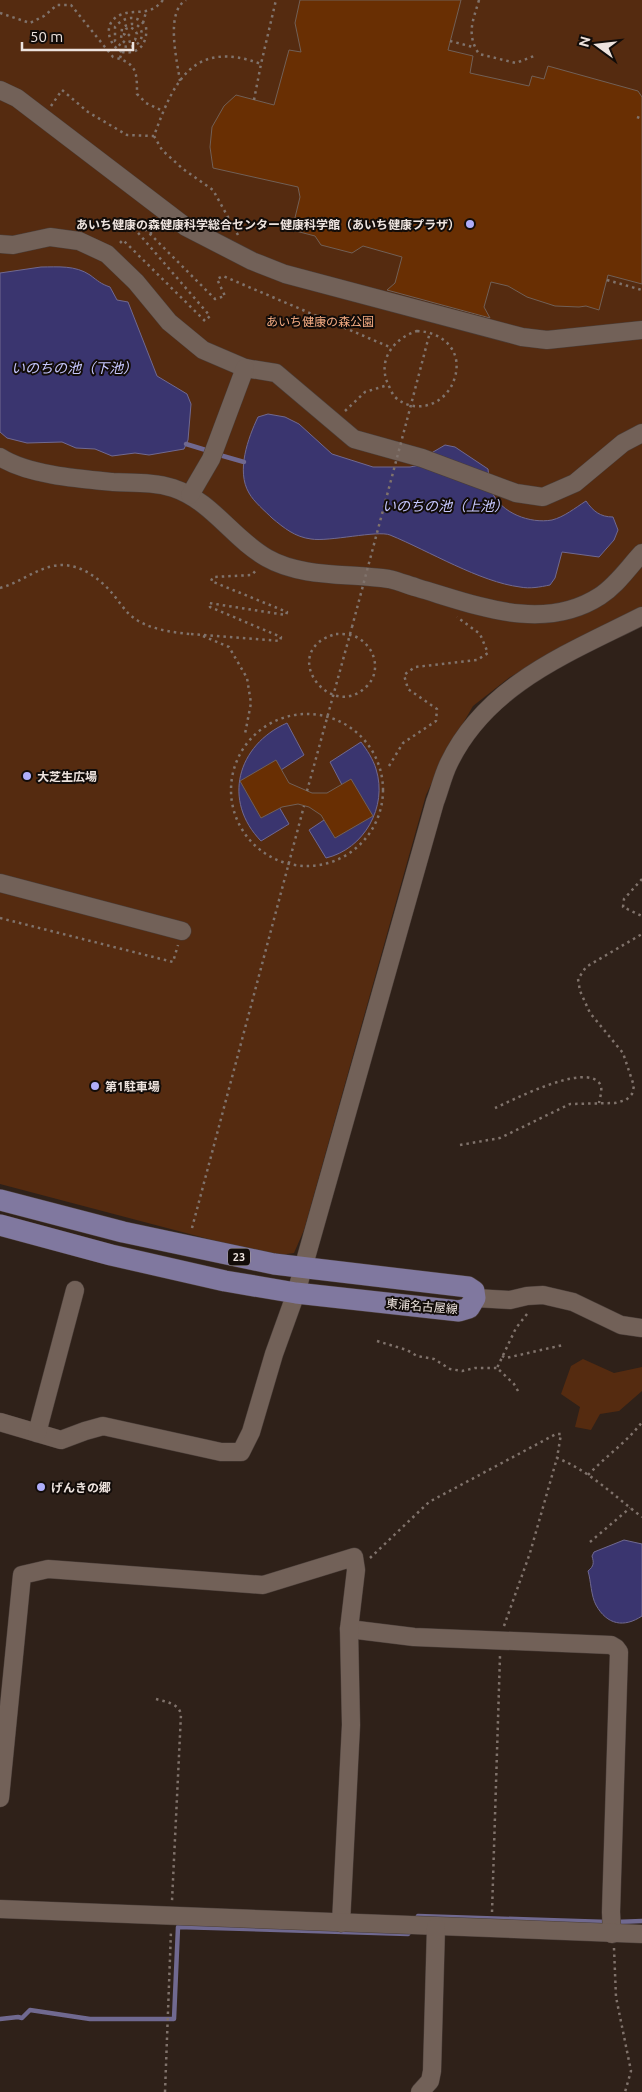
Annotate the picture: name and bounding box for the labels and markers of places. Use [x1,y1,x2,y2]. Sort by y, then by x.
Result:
place label: あいち健康の森健康科学総合センター健康科学館（あいち健康プラザ） [76,218,460,231]
marker: あいち健康の森健康科学総合センター健康科学館（あいち健康プラザ） [464,218,476,230]
marker: 大芝生広場 [21,770,33,782]
place label: 大芝生広場 [37,770,97,783]
marker: 第1駐車場 [89,1080,101,1092]
place label: 第1駐車場 [105,1080,160,1093]
marker: げんきの郷 [35,1481,47,1493]
place label: げんきの郷 [51,1481,111,1494]

